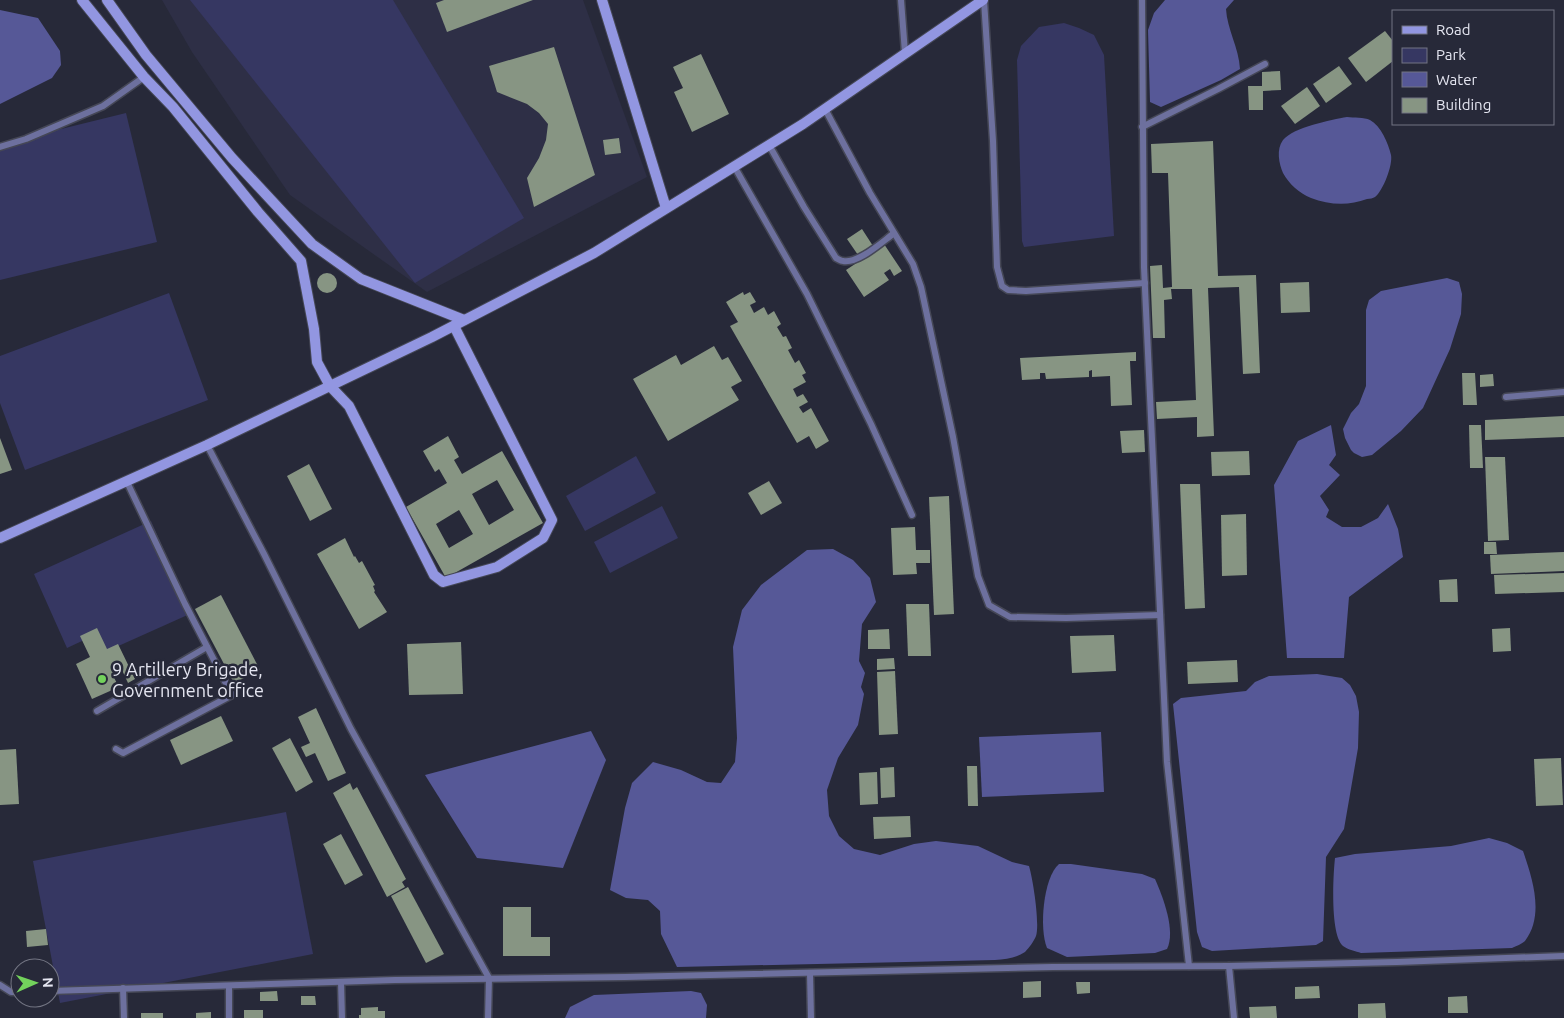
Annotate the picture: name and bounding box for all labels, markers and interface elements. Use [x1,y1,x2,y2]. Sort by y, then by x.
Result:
legend [1392,10,1554,125]
text: Road [1436,21,1471,38]
text: Park [1436,46,1466,63]
text: Water [1436,71,1477,88]
text: Building [1436,96,1491,113]
place label: 9 Artillery Brigade, Government office [112,659,264,700]
marker: 9 Artillery Brigade, Government office [96,673,108,685]
north arrow [10,958,60,1008]
text: N [40,977,56,988]

